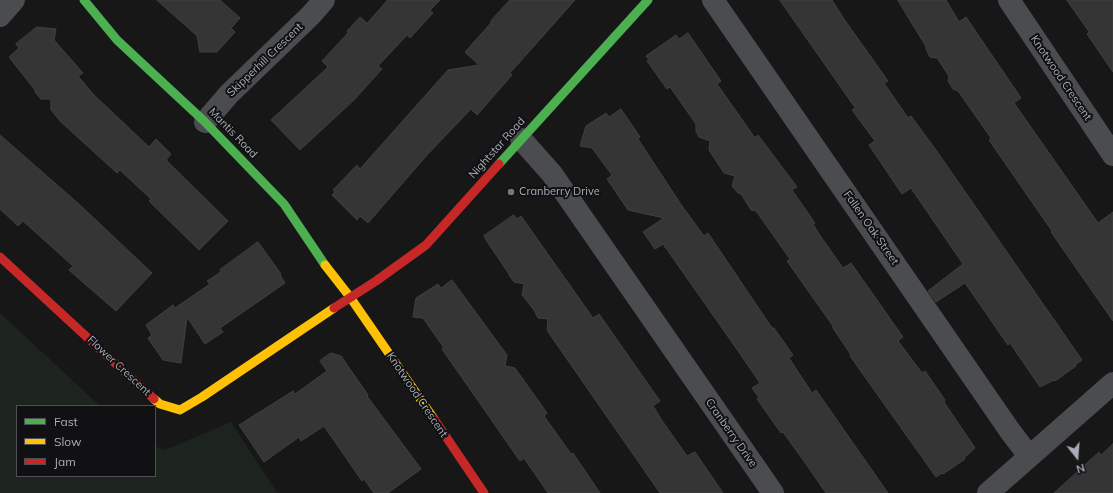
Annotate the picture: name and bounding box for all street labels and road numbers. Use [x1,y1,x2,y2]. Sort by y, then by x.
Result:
street label: Skipperhill Crescent [224,21,306,99]
street label: Knotwood Crescent [1028,33,1094,123]
street label: Mantis Road [206,105,260,161]
street label: Nightstar Road [466,115,528,181]
street label: Fallen Oak Street [841,189,901,267]
street label: Flower Crescent [85,333,153,399]
street label: Knotwood Crescent [384,350,450,440]
street label: Cranberry Drive [702,396,760,470]

